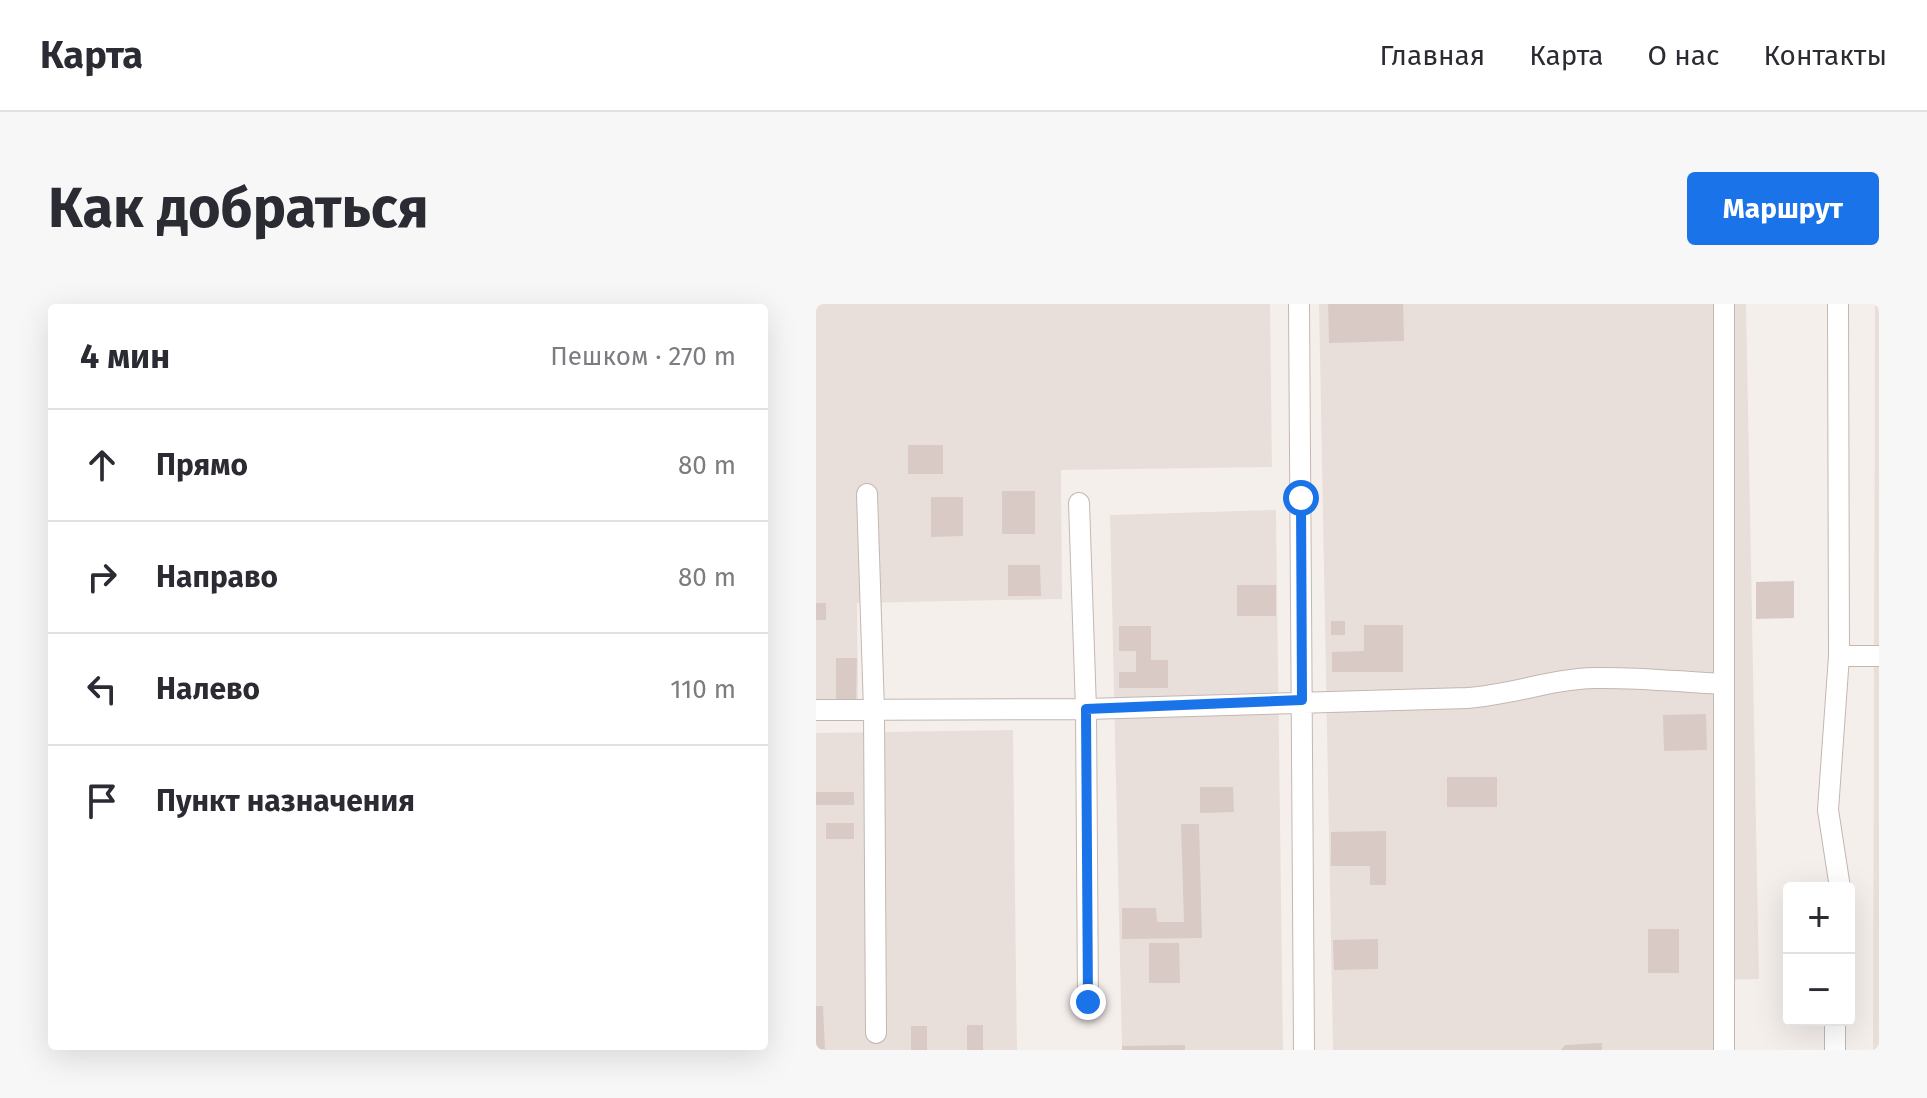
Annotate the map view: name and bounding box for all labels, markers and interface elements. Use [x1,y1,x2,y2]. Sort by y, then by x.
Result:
text: Карта [40,32,143,78]
text: Главная [1379,39,1485,72]
text: Карта [1529,39,1603,72]
text: О нас [1647,39,1719,72]
text: Контакты [1763,39,1887,72]
button: Маршрут [1687,172,1879,245]
text: Как добраться [48,175,429,242]
text: 4 мин [80,336,170,377]
text: Пешком · 270 m [550,341,736,372]
icon: ahead [80,443,124,487]
text: Прямо [156,447,248,483]
text: 80 m [678,450,736,481]
route start [1283,480,1319,516]
icon: right [80,555,124,599]
text: Направо [156,559,278,595]
text: 80 m [678,562,736,593]
icon: left [80,667,124,711]
text: Налево [156,671,260,707]
text: 110 m [670,674,736,705]
icon: arrive [80,779,124,823]
text: Пункт назначения [156,783,415,819]
map controls [1783,882,1855,1026]
button: + [1783,882,1855,954]
button: − [1783,954,1855,1026]
route end [1070,984,1106,1020]

